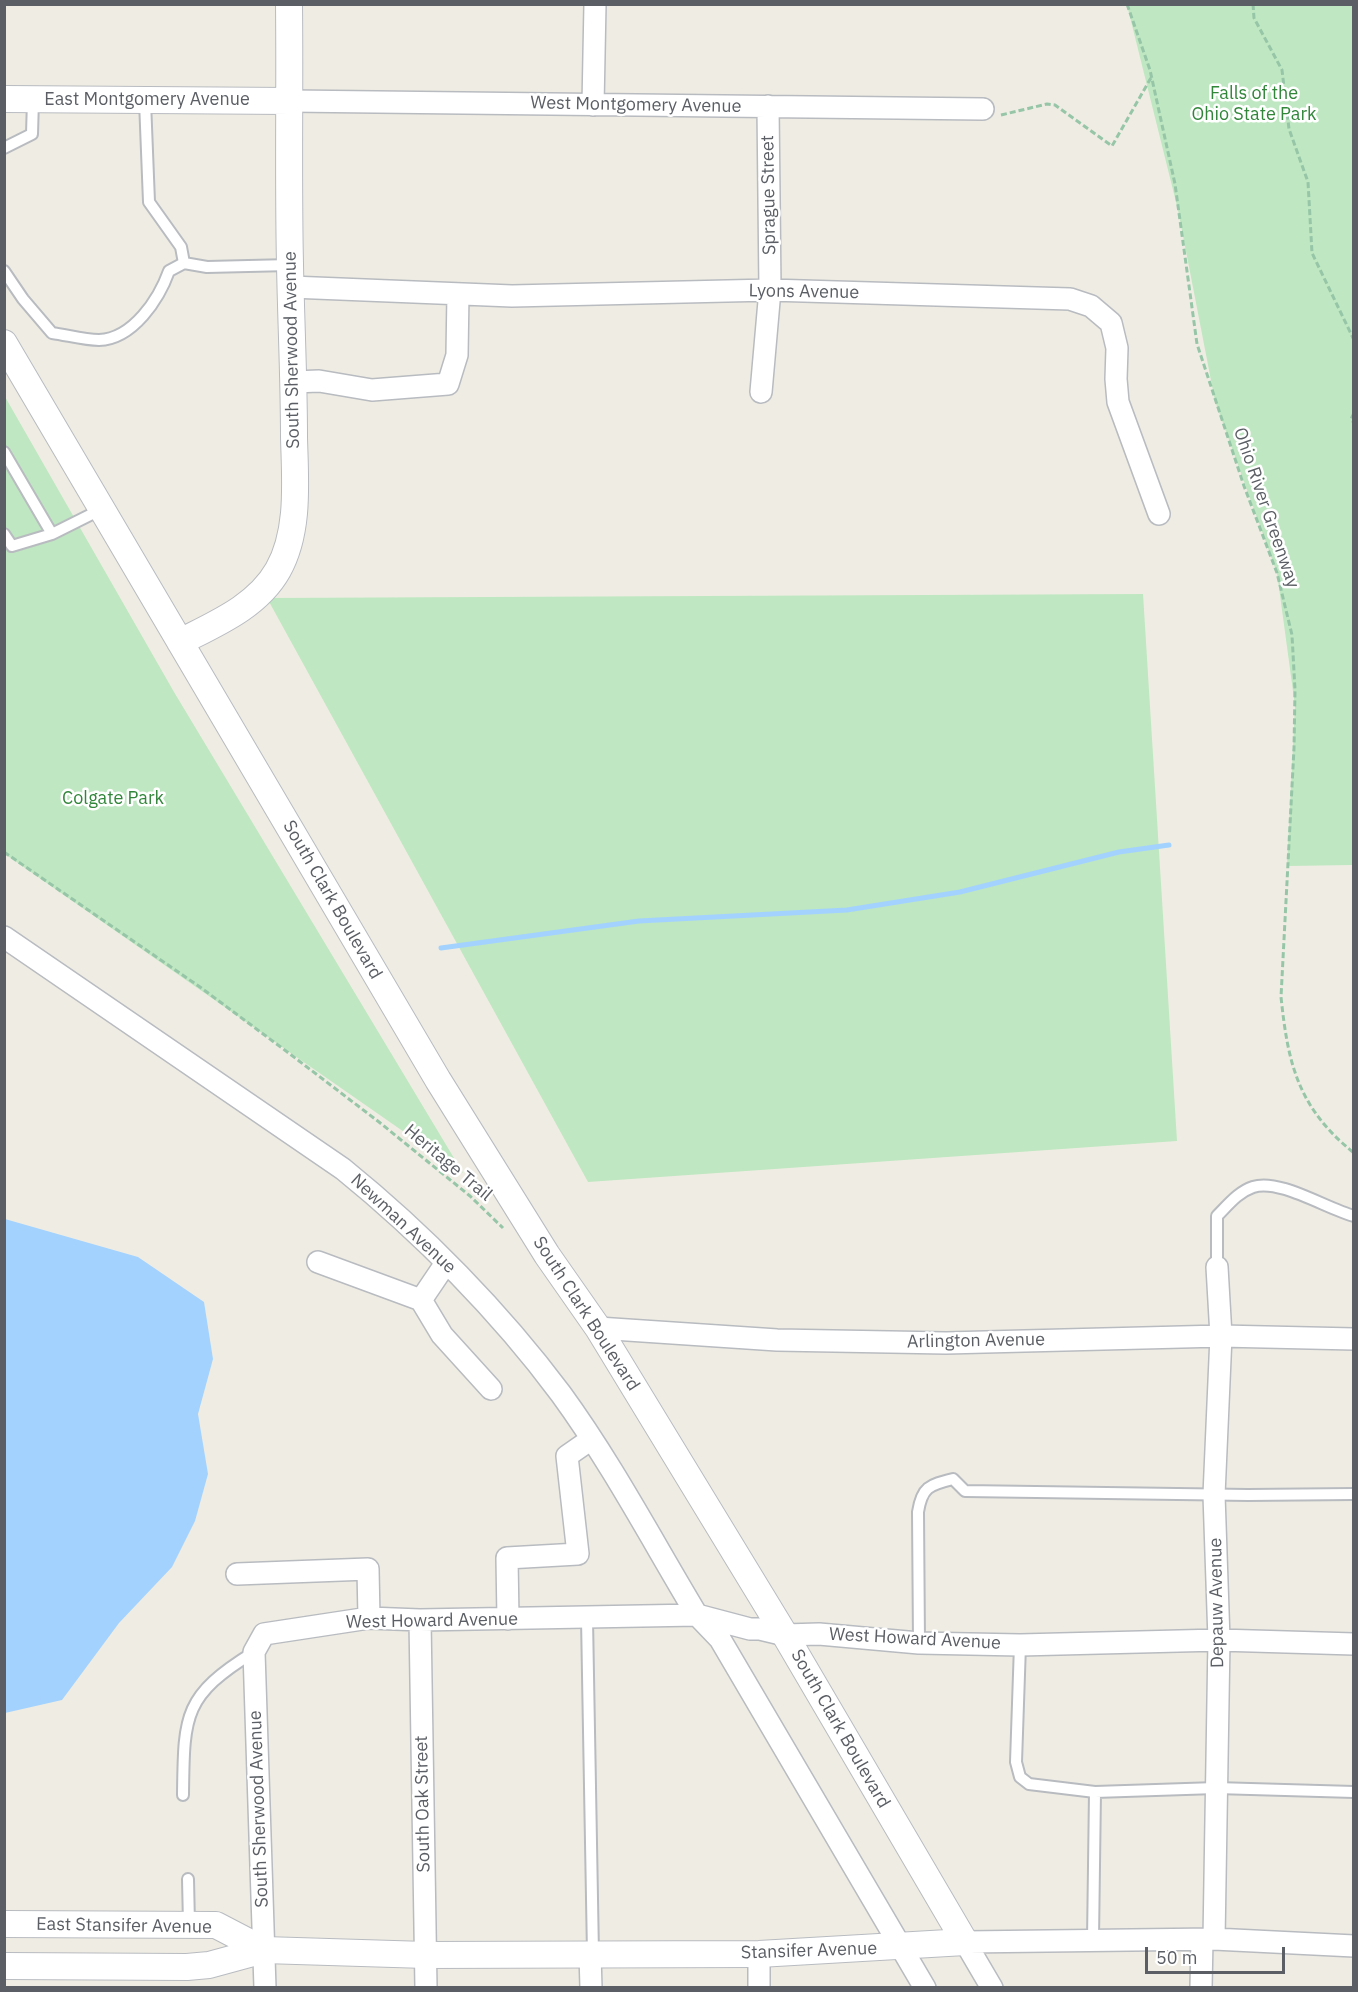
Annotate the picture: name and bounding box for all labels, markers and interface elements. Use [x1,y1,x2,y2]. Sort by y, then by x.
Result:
park label: Falls of the Ohio State Park [1192,83,1316,125]
street label: East Montgomery Avenue [44,89,250,111]
street label: West Montgomery Avenue [530,92,742,118]
street label: Sprague Street [757,135,781,255]
street label: South Sherwood Avenue [279,251,305,449]
street label: Lyons Avenue [749,280,859,304]
street label: Ohio River Greenway [1228,425,1304,591]
park label: Colgate Park [62,788,164,810]
street label: South Clark Boulevard [278,817,386,983]
street label: Heritage Trail [400,1120,496,1206]
street label: Newman Avenue [346,1170,460,1278]
street label: South Clark Boulevard [528,1233,644,1395]
street label: Arlington Avenue [907,1329,1045,1353]
street label: Depauw Avenue [1205,1538,1229,1668]
street label: West Howard Avenue [346,1609,518,1633]
street label: West Howard Avenue [828,1624,1002,1654]
street label: South Clark Boulevard [786,1646,894,1812]
street label: South Sherwood Avenue [245,1710,273,1908]
street label: South Oak Street [411,1735,435,1873]
street label: East Stansifer Avenue [36,1914,212,1938]
scale bar [1148,1935,1288,1973]
street label: Stansifer Avenue [740,1938,878,1964]
text: 50 m [1156,1946,1198,1969]

